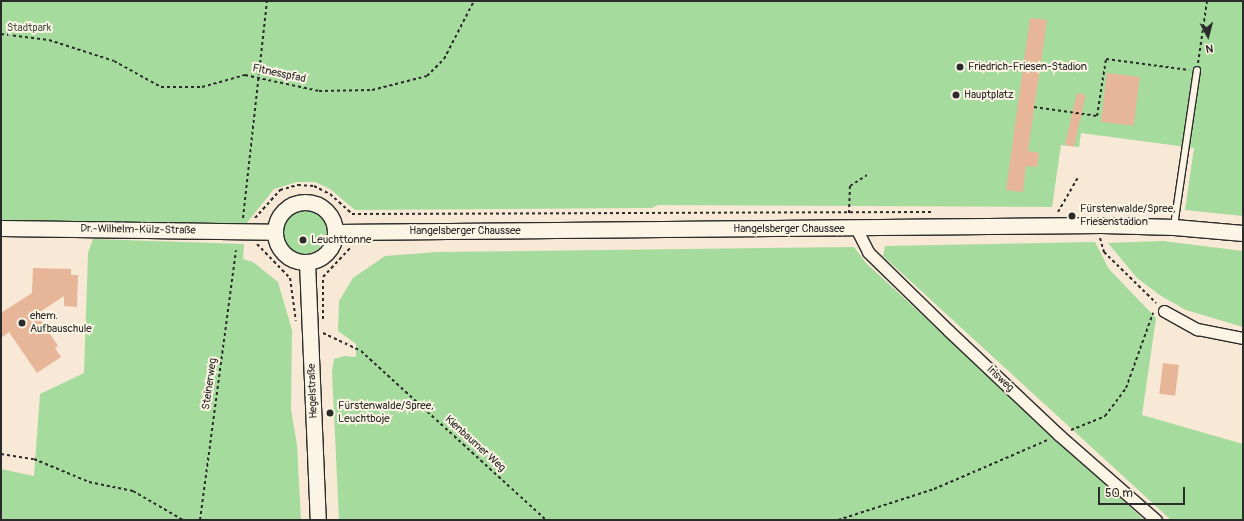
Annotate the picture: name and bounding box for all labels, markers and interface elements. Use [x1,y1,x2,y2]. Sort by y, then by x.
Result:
north arrow [1188,16,1228,56]
park label: Stadtpark [7,21,51,35]
text: N [1205,42,1214,55]
place label: Friedrich-Friesen-Stadion [968,60,1087,74]
street label: Fitnesspfad [251,62,307,86]
marker: Friedrich-Friesen-Stadion [955,62,965,72]
place label: Hauptplatz [964,88,1014,102]
marker: Hauptplatz [951,90,961,100]
place label: Fürstenwalde/Spree, Friesenstadion [1080,203,1175,229]
marker: Fürstenwalde/Spree, Friesenstadion [1067,211,1077,221]
street label: Dr.-Wilhelm-Külz-Straße [80,222,196,238]
street label: Hangelsberger Chaussee [733,222,845,236]
street label: Hangelsberger Chaussee [409,224,521,238]
place label: Leuchttonne [311,233,371,247]
marker: Leuchttonne [298,235,308,245]
place label: ehem. Aufbauschule [30,310,92,336]
marker: ehem. Aufbauschule [17,318,27,328]
street label: Steinerweg [200,357,220,411]
street label: Hegelstraße [305,363,321,419]
street label: Irisweg [984,363,1016,395]
place label: Fürstenwalde/Spree, Leuchtboje [338,400,433,426]
marker: Fürstenwalde/Spree, Leuchtboje [325,408,335,418]
street label: Kienbaumer Weg [442,413,508,475]
scale bar [1100,479,1187,505]
text: 50 m [1105,486,1133,501]

